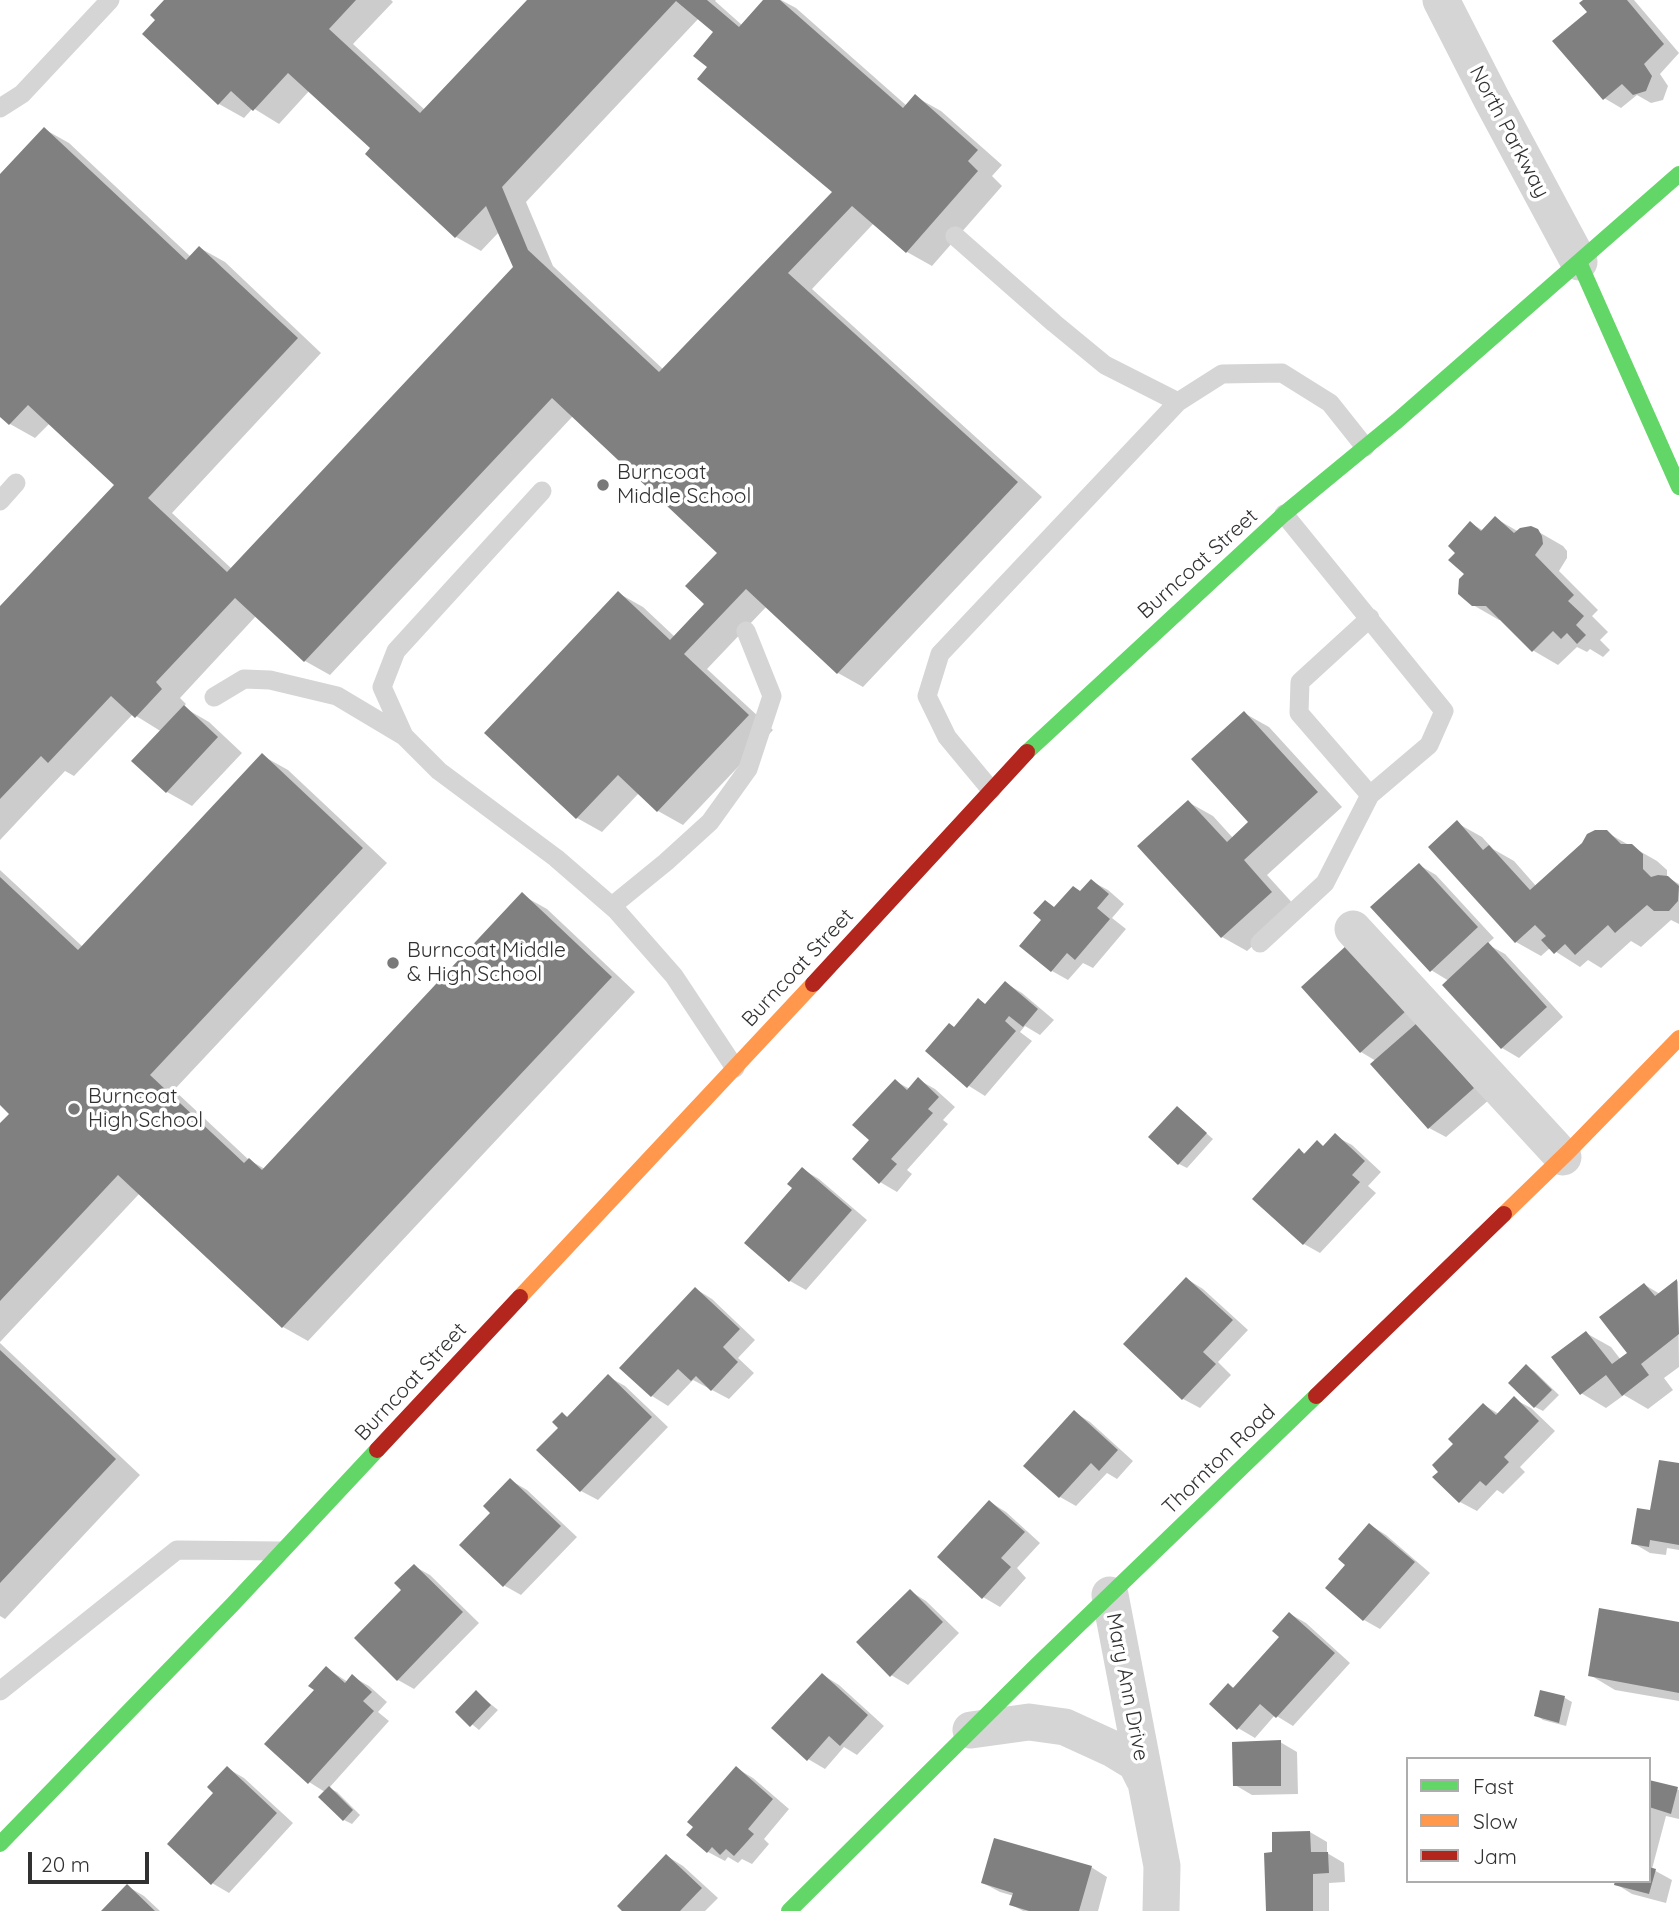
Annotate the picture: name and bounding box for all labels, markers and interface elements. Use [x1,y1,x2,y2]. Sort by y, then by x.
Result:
street label: North Parkway [1464,62,1554,202]
place label: Burncoat Middle School [617,460,751,510]
marker: Burncoat Middle School [595,477,611,493]
street label: Burncoat Street [1133,504,1263,624]
street label: Burncoat Street [737,904,859,1032]
place label: Burncoat Middle & High School [407,938,566,988]
marker: Burncoat Middle & High School [385,955,401,971]
place label: Burncoat High School [88,1084,203,1134]
marker: Burncoat High School [66,1101,82,1117]
street label: Burncoat Street [350,1318,472,1446]
street label: Thornton Road [1157,1400,1281,1520]
street label: Mary Ann Drive [1100,1611,1154,1763]
legend [1406,1757,1651,1883]
text: Fast [1473,1773,1514,1799]
text: Slow [1473,1808,1518,1834]
scale bar [32,1838,152,1882]
text: Jam [1473,1843,1517,1869]
text: 20 m [41,1851,90,1877]

